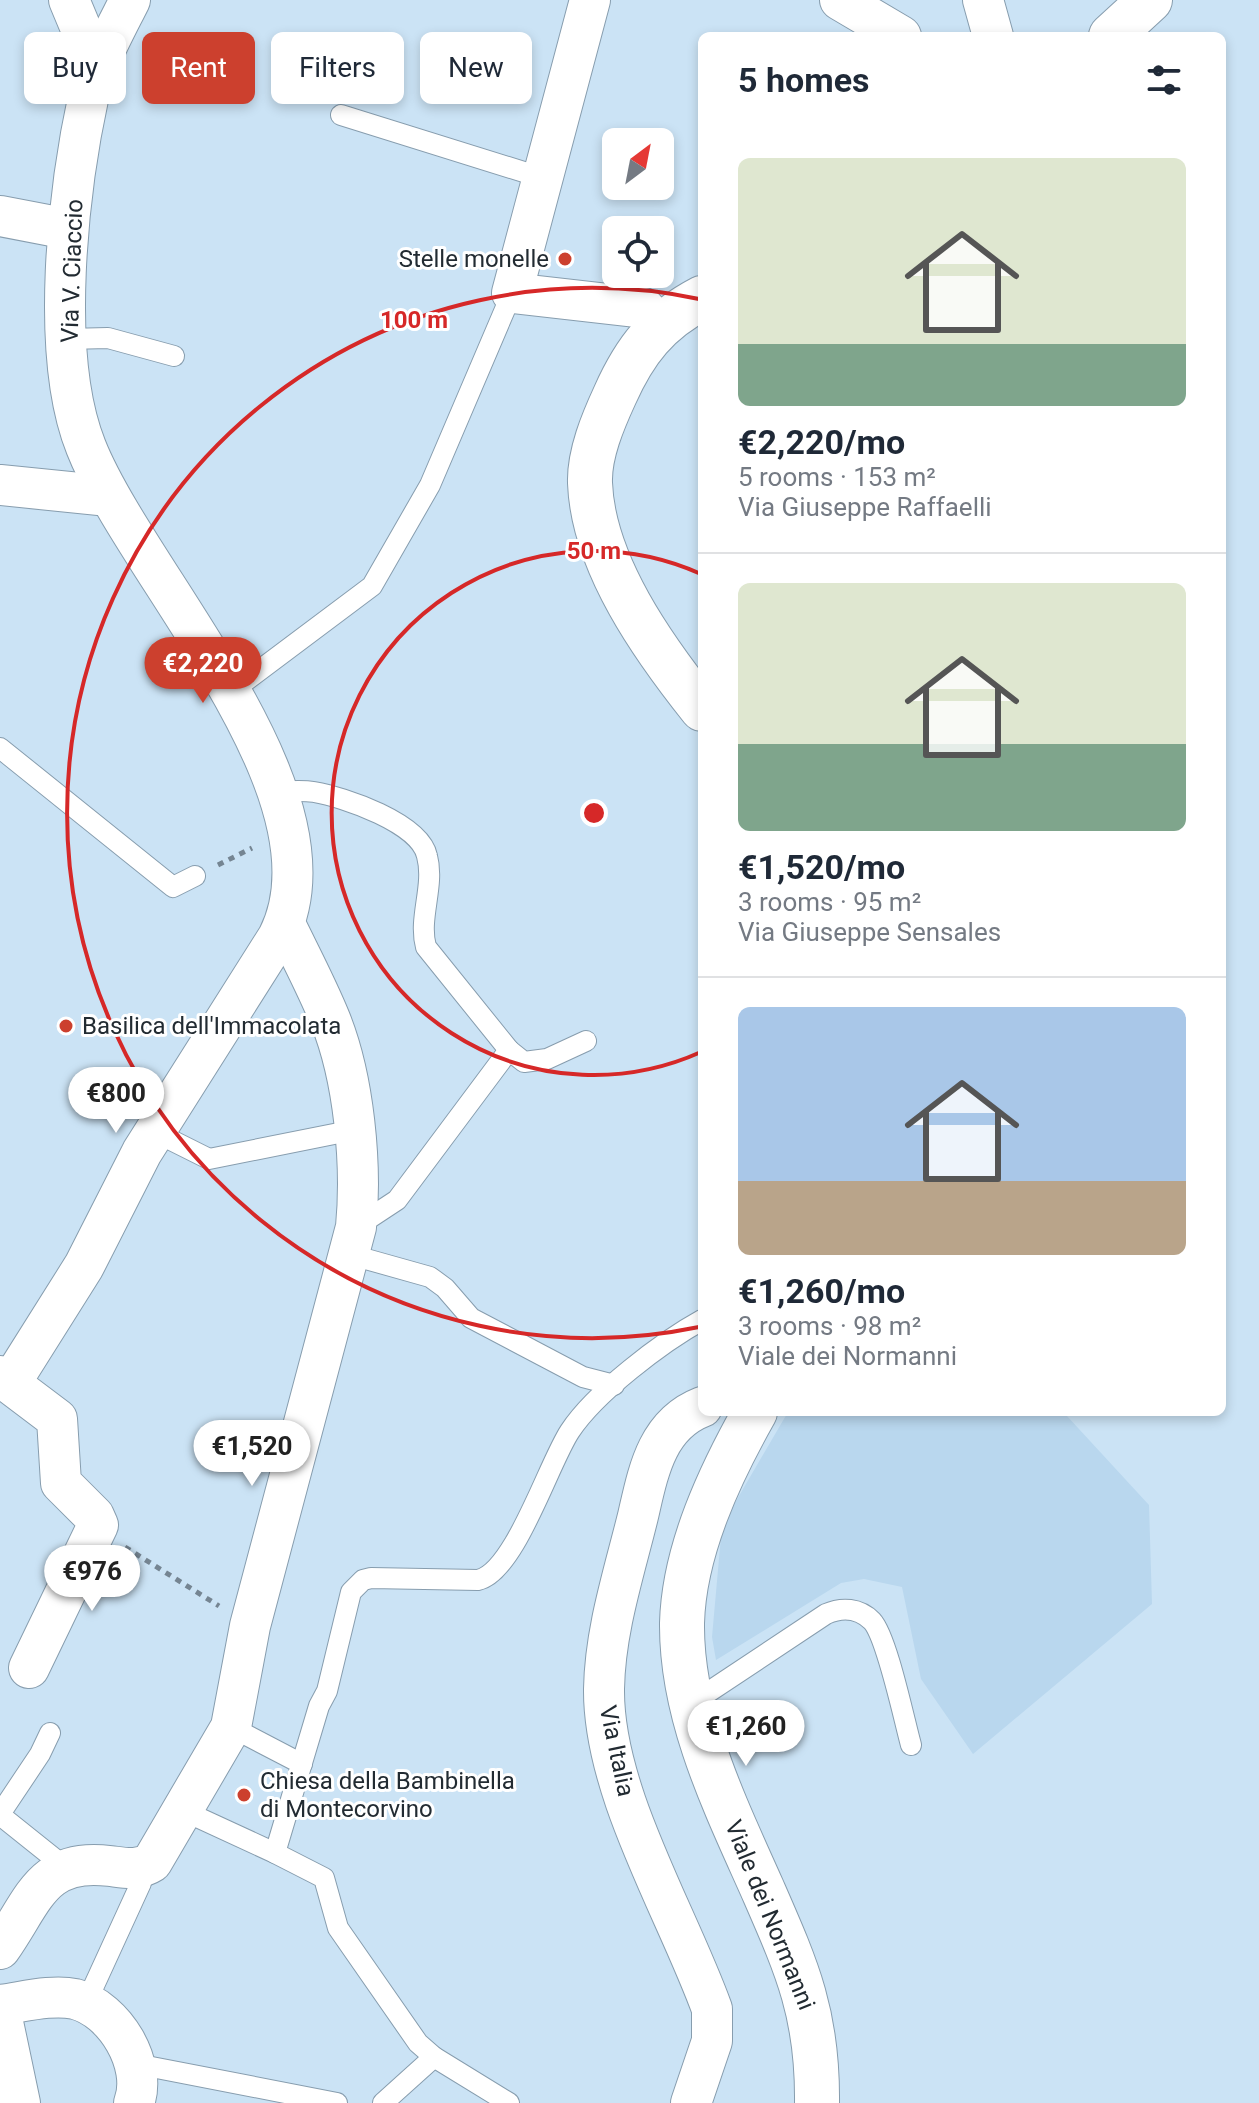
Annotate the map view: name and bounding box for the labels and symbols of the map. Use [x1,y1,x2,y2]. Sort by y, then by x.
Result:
north arrow [602,128,674,200]
street label: Via V. Ciaccio [55,198,89,344]
place label: Stelle monelle [399,245,549,273]
marker: Stelle monelle [556,250,574,268]
text: 100 m [380,306,448,334]
text: 50 m [567,537,621,565]
pin: €2,220 [138,637,268,705]
centre of rings [580,799,608,827]
place label: Basilica dell'Immacolata [82,1012,341,1040]
marker: Basilica dell'Immacolata [57,1017,75,1035]
pin: €800 [69,1067,163,1135]
pin: €1,520 [187,1420,317,1488]
pin: €976 [45,1545,139,1613]
pin: €1,260 [681,1700,811,1768]
street label: Via Italia [594,1703,640,1799]
place label: Chiesa della Bambinella di Montecorvino [260,1767,515,1823]
marker: Chiesa della Bambinella di Montecorvino [235,1786,253,1804]
street label: Viale dei Normanni [719,1816,821,2014]

